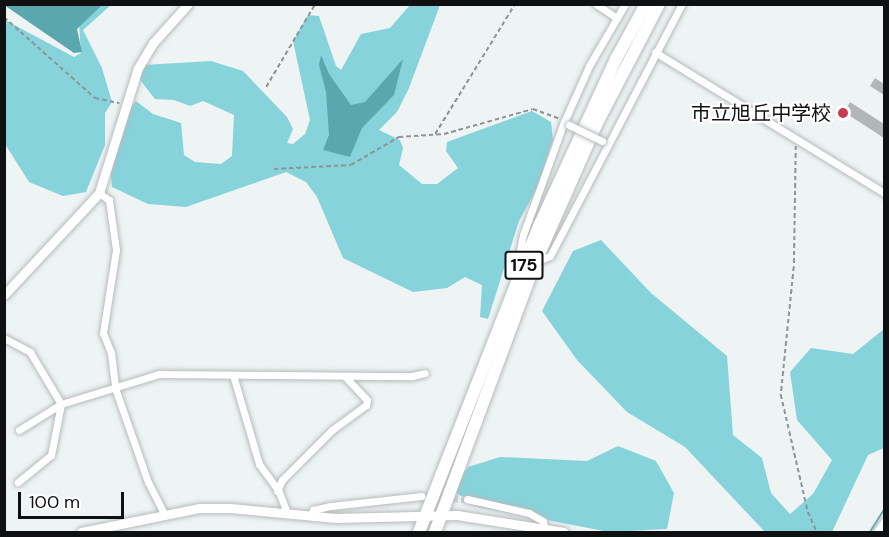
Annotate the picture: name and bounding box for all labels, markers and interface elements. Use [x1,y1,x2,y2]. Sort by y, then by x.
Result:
place label: 市立旭丘中学校 [691,101,831,125]
marker: 市立旭丘中学校 [836,106,850,120]
road number: 175 [504,250,544,280]
scale bar [21,480,128,518]
text: 100 m [29,490,80,514]

